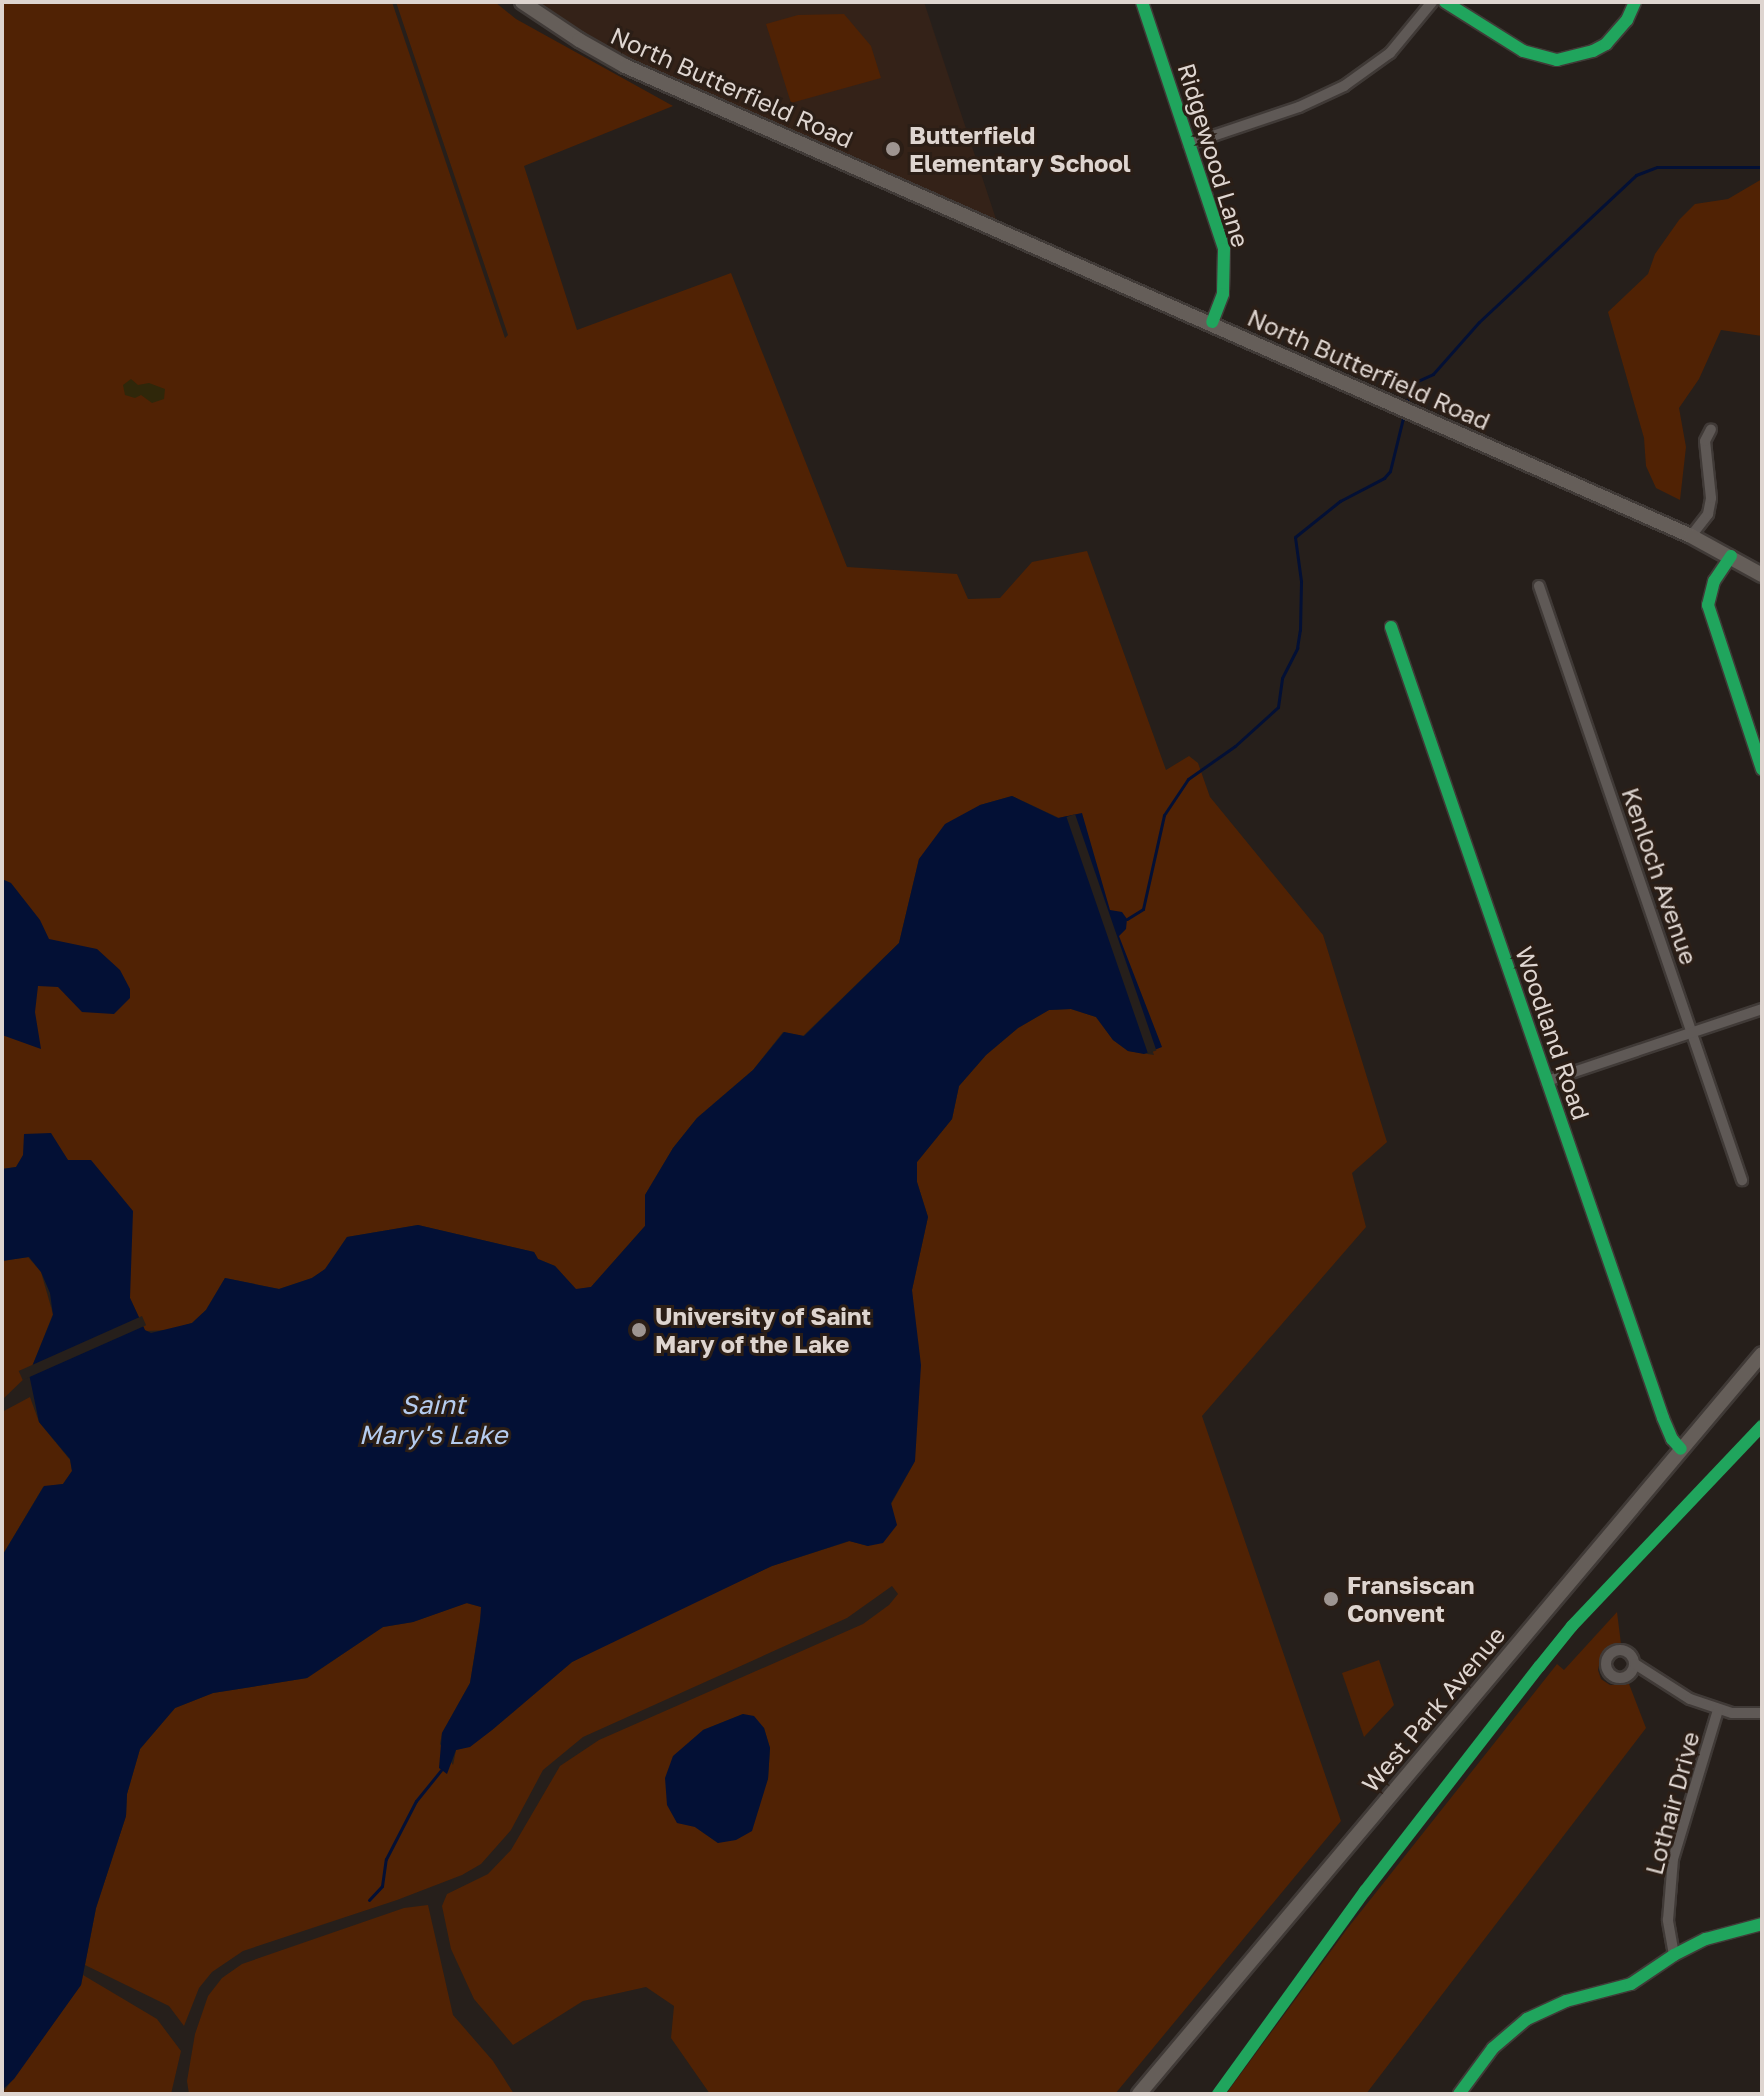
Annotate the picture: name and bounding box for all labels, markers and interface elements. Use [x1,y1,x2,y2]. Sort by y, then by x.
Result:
street label: North Butterfield Road [606,21,858,153]
street label: Ridgewood Lane [1172,60,1256,250]
place label: Butterfield Elementary School [909,121,1131,177]
marker: Butterfield Elementary School [884,140,902,158]
street label: North Butterfield Road [1243,303,1495,435]
street label: Kenloch Avenue [1616,784,1704,968]
street label: Woodland Road [1510,943,1596,1123]
place label: University of Saint Mary of the Lake [655,1302,871,1358]
marker: University of Saint Mary of the Lake [630,1321,648,1339]
water label: Saint Mary's Lake [359,1389,507,1450]
place label: Fransiscan Convent [1347,1571,1474,1627]
marker: Fransiscan Convent [1322,1590,1340,1608]
street label: West Park Avenue [1355,1620,1511,1798]
street label: Lothair Drive [1639,1728,1705,1878]

